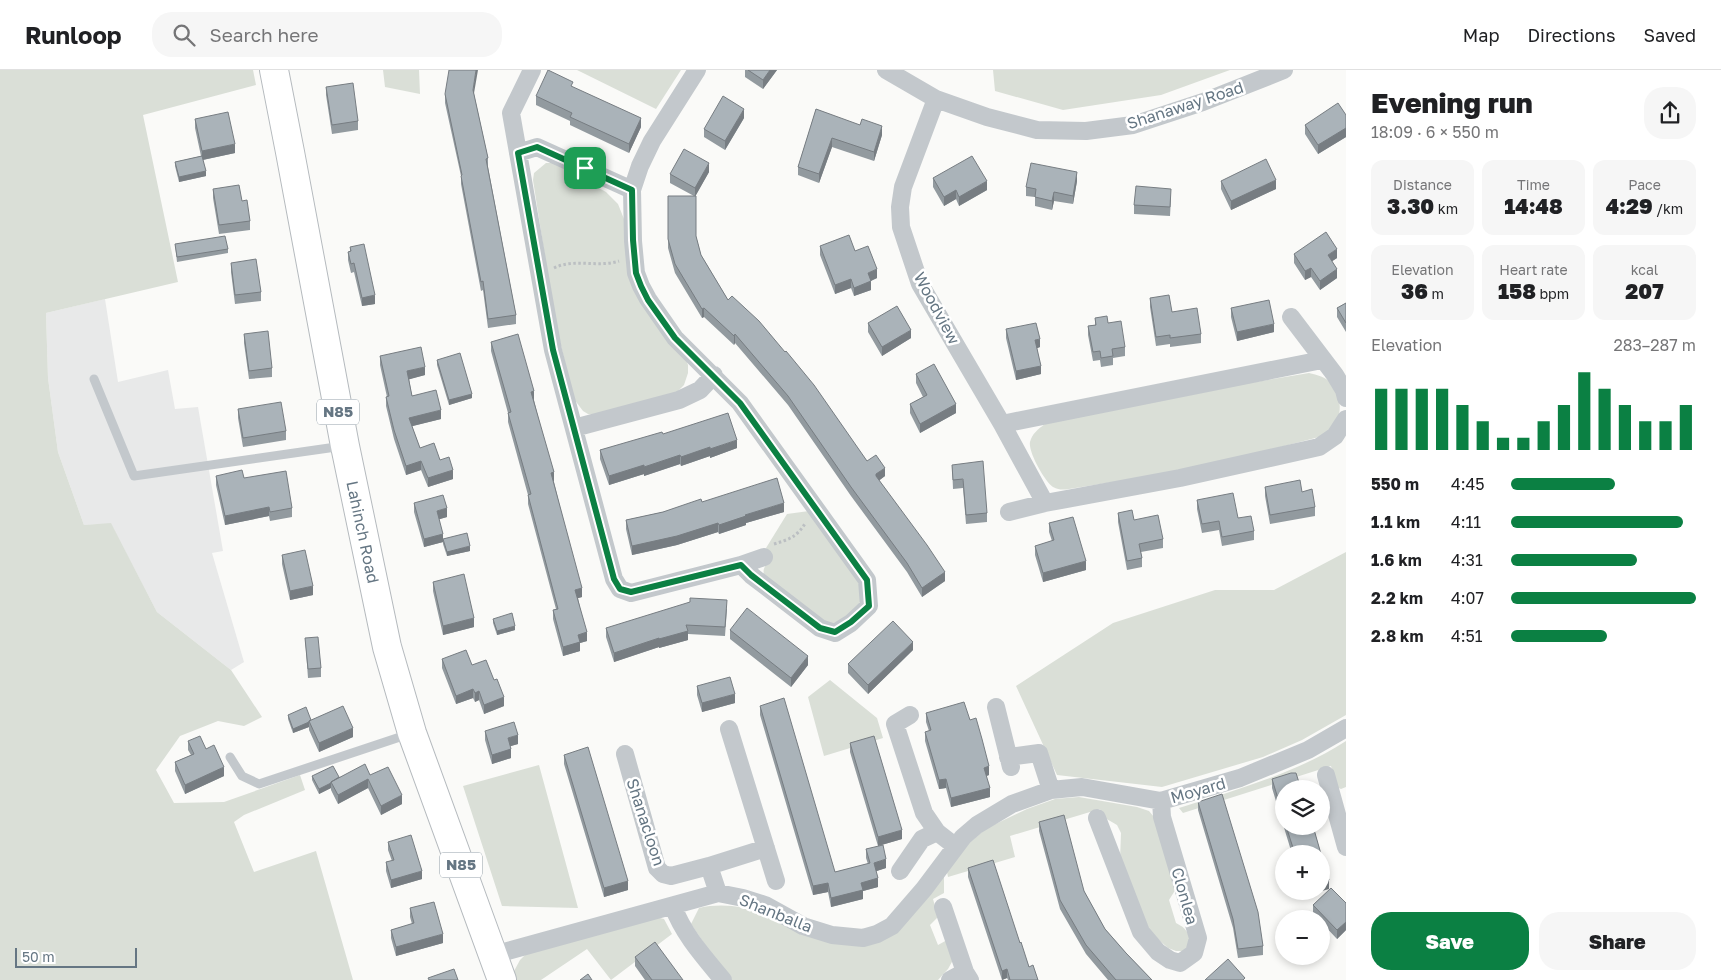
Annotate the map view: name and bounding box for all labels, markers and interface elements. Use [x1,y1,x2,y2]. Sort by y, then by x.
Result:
search box [152,12,502,57]
text: Runloop [25,20,122,49]
icon: search [170,21,198,49]
text: Search here [210,23,318,46]
text: Map [1463,24,1499,46]
text: Directions [1527,24,1615,46]
text: Saved [1643,24,1696,46]
street label: Shanaway Road [1124,77,1246,133]
text: Evening run [1371,86,1533,119]
button: share [1644,87,1696,139]
text: 18:09 · 6 × 550 m [1371,122,1499,142]
pin [564,147,606,189]
icon: arrive [571,154,599,182]
text: Distance [1393,176,1452,193]
text: Time [1517,176,1550,193]
text: Pace [1628,176,1661,193]
text: 3.30 [1387,193,1434,219]
text: 14:48 [1504,193,1563,219]
text: 4:29 [1606,193,1653,219]
text: km [1434,200,1458,217]
text: /km [1653,200,1683,217]
text: Elevation [1391,261,1454,278]
text: Heart rate [1499,261,1568,278]
text: kcal [1631,261,1658,278]
street label: Woodview [910,268,964,348]
text: 36 [1401,278,1428,304]
text: 158 [1498,278,1536,304]
text: 207 [1625,278,1664,304]
text: m [1428,285,1444,302]
text: bpm [1536,285,1569,302]
text: Elevation [1371,335,1442,355]
text: 283–287 m [1613,335,1696,355]
road number: N85 [317,400,359,424]
text: 550 m [1371,474,1419,494]
text: 4:45 [1451,474,1485,494]
street label: Lahinch Road [342,479,384,585]
text: 1.1 km [1371,512,1420,532]
text: 4:11 [1451,512,1481,532]
text: 1.6 km [1371,550,1422,570]
text: 4:31 [1451,550,1483,570]
text: 2.2 km [1371,588,1423,608]
text: 4:07 [1451,588,1484,608]
text: 2.8 km [1371,626,1423,646]
text: 4:51 [1451,626,1483,646]
street label: Moyard [1168,773,1228,807]
street label: Shanacloon [622,776,670,868]
map controls [1275,780,1330,965]
button: layers [1275,780,1330,835]
button: + [1275,845,1330,900]
road number: N85 [440,852,482,878]
street label: Clonlea [1167,865,1203,927]
street label: Shanballa [736,889,816,937]
button: − [1275,910,1330,965]
button: Save [1371,912,1529,970]
button: Share [1539,912,1696,970]
scale bar [15,945,138,968]
text: 50 m [22,948,55,965]

